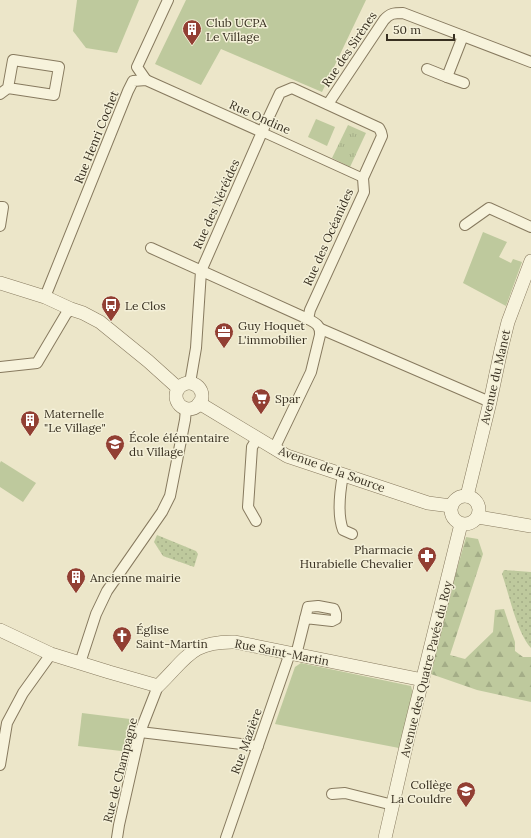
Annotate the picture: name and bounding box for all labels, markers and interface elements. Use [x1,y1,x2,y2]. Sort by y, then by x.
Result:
street label: Rue des Sirènes [318,8,380,90]
place label: Club UCPA Le Village [206,15,267,44]
scale bar [387,16,454,42]
building icon: Club UCPA Le Village [181,18,203,46]
text: 50 m [393,22,421,37]
street label: Rue Henri Cochet [71,88,122,186]
street label: Rue Ondine [227,97,293,137]
street label: Rue des Néréides [190,156,243,251]
street label: Rue des Océanides [300,186,356,288]
bus stop icon: Le Clos [100,294,122,322]
place label: Le Clos [125,298,166,313]
place label: Guy Hoquet L'immobilier [238,318,308,347]
office icon: Guy Hoquet L'immobilier [213,321,235,349]
street label: Avenue du Manet [477,328,513,427]
supermarket icon: Spar [250,387,272,415]
place label: Spar [275,391,301,406]
place label: Maternelle "Le Village" [44,406,106,435]
building icon: Maternelle "Le Village" [19,409,41,437]
place label: École élémentaire du Village [129,430,230,459]
school or university icon: École élémentaire du Village [104,433,126,461]
street label: Avenue de la Source [276,442,388,495]
place label: Pharmacie Hurabielle Chevalier [300,542,414,571]
pharmacy icon: Pharmacie Hurabielle Chevalier [416,545,438,573]
building icon: Ancienne mairie [65,566,87,594]
place label: Ancienne mairie [89,570,181,585]
street label: Avenue des Quatre Pavés du Roy [397,579,455,760]
place label: Église Saint-Martin [136,622,208,651]
church icon: Église Saint-Martin [111,625,133,653]
street label: Rue Saint-Martin [233,635,331,669]
street label: Rue Mazière [227,705,265,776]
street label: Rue de Champagne [100,716,140,824]
place label: Collège La Couldre [391,777,452,806]
school or university icon: Collège La Couldre [455,780,477,808]

